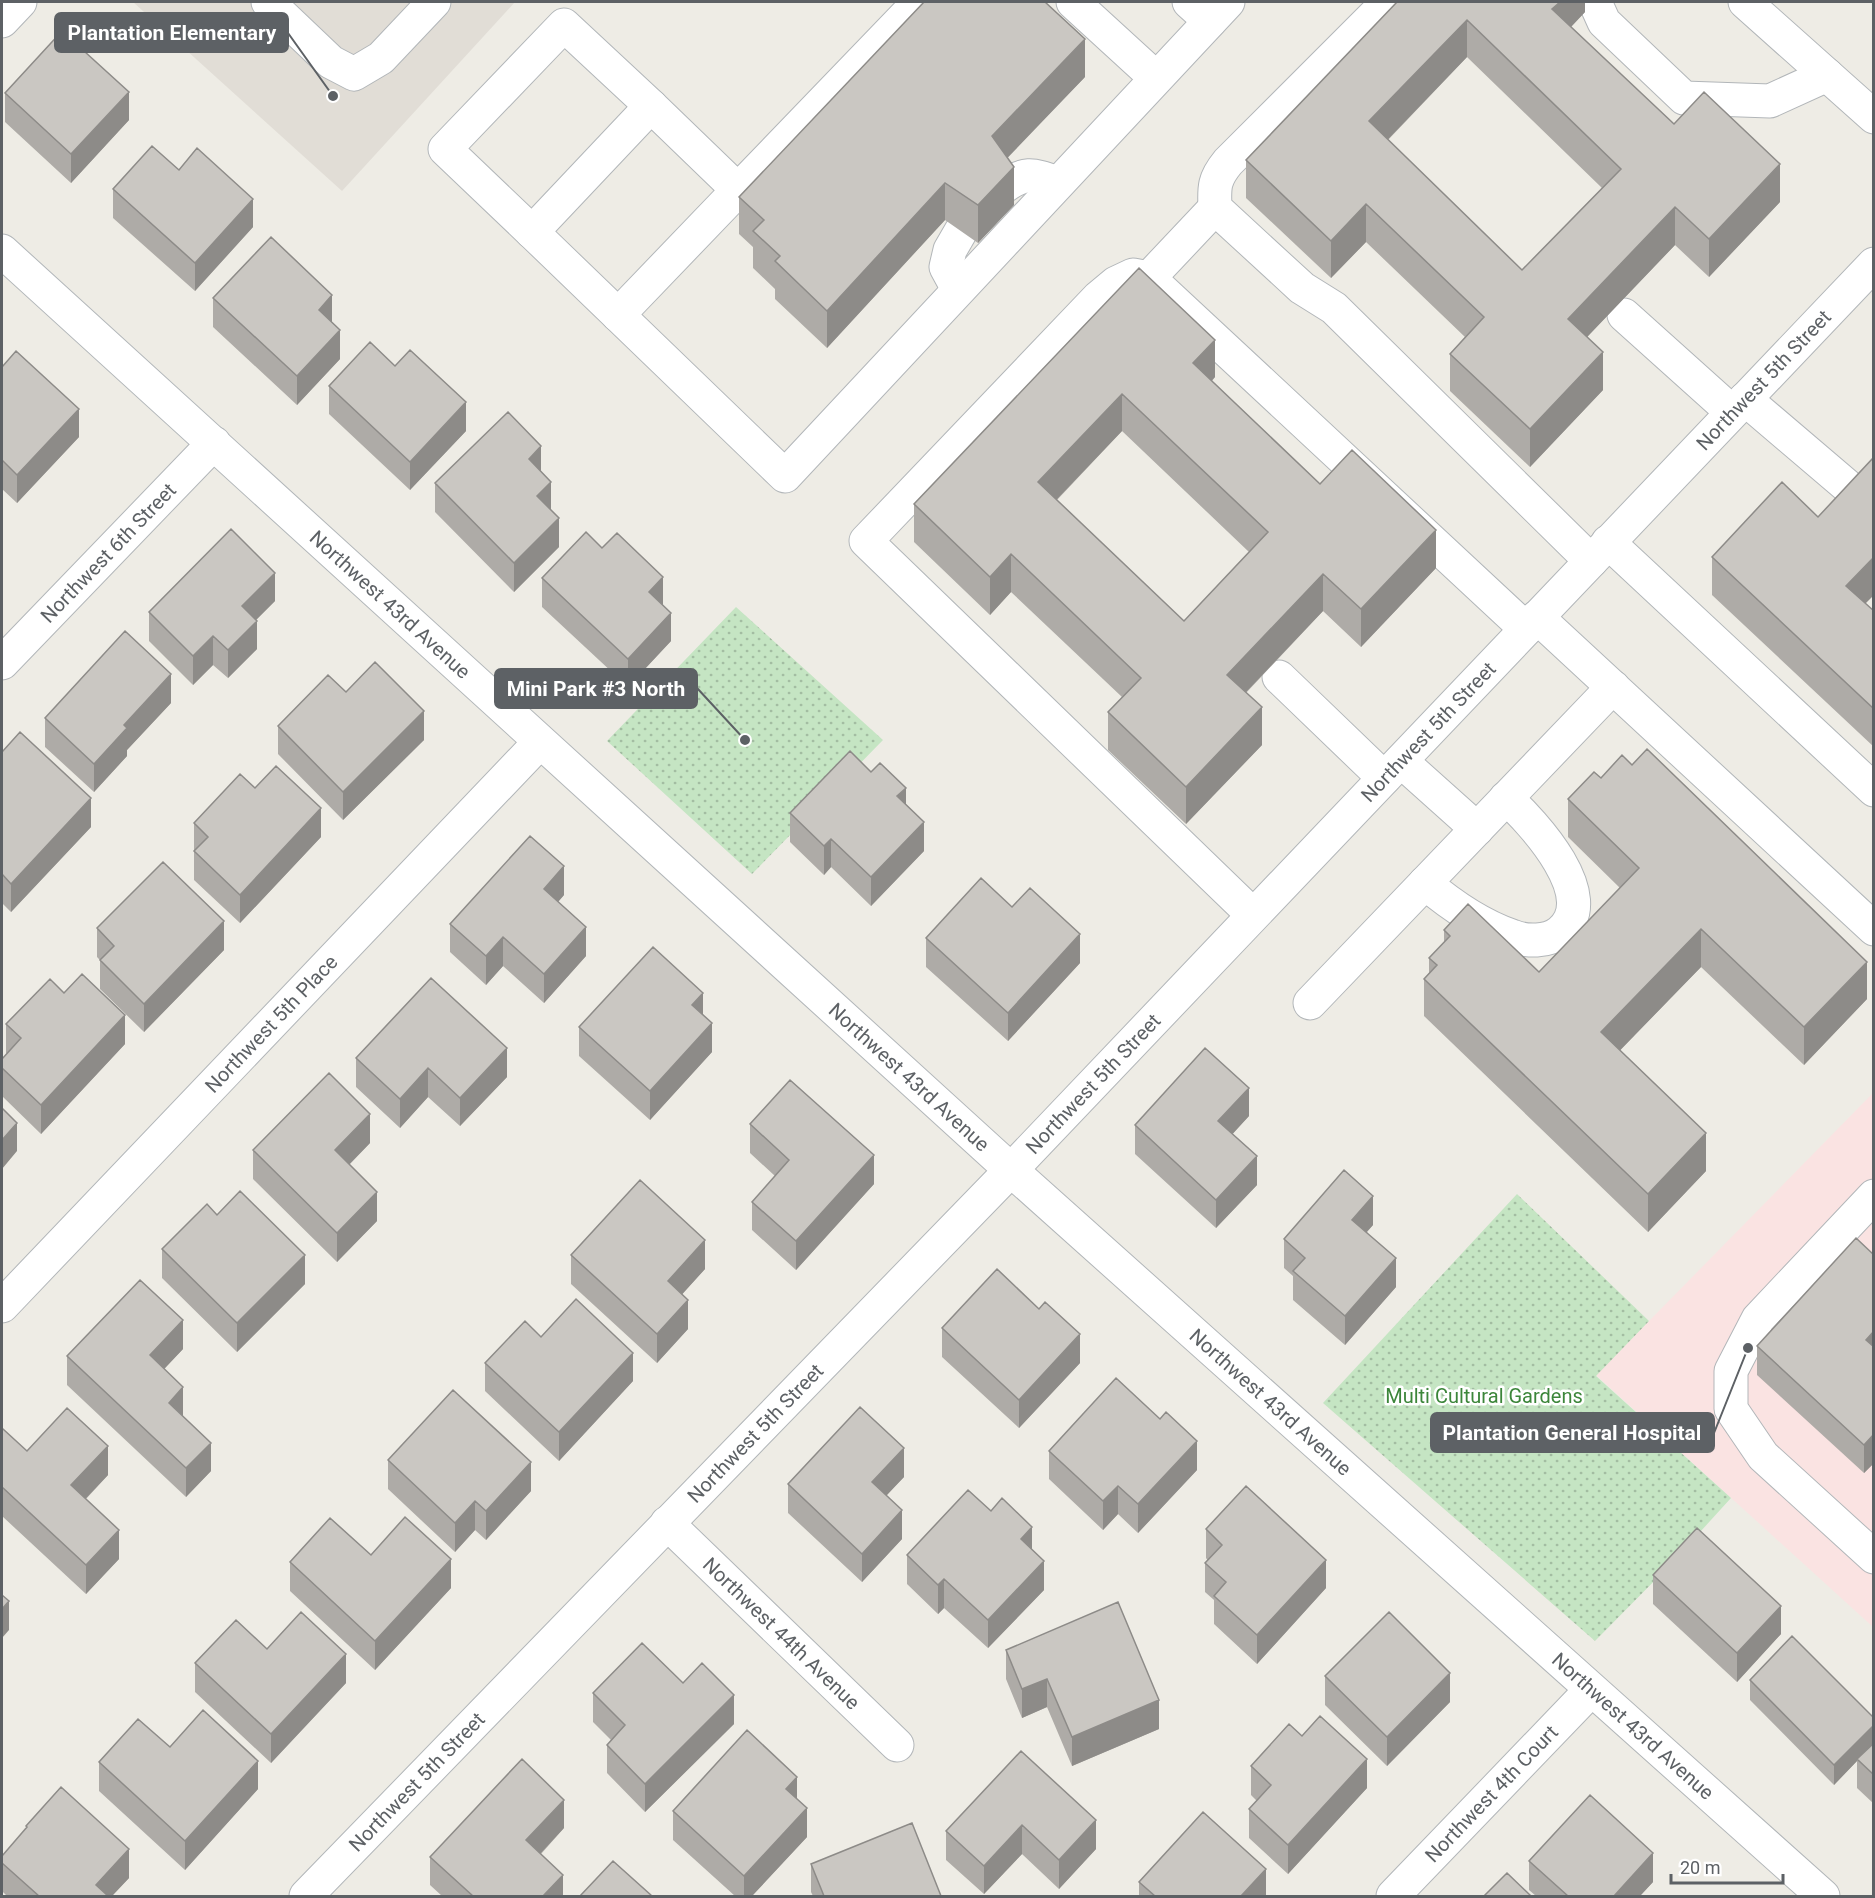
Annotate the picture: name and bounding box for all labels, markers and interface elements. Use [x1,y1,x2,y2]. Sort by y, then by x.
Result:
callout: Plantation Elementary [55,13,288,52]
text: Plantation Elementary [68,21,277,45]
street label: Northwest 5th Street [1691,305,1836,455]
street label: Northwest 6th Street [35,478,181,628]
street label: Northwest 43rd Avenue [305,525,475,684]
street label: Northwest 5th Street [1356,657,1501,807]
callout: Mini Park #3 North [495,669,697,708]
text: Mini Park #3 North [507,677,685,701]
street label: Northwest 5th Place [200,950,342,1098]
street label: Northwest 43rd Avenue [824,998,994,1156]
street label: Northwest 5th Street [1021,1009,1165,1159]
street label: Northwest 43rd Avenue [1185,1324,1356,1481]
street label: Northwest 5th Street [682,1359,828,1508]
park label: Multi Cultural Gardens [1385,1384,1583,1408]
callout: Plantation General Hospital [1431,1413,1714,1452]
text: Plantation General Hospital [1443,1421,1701,1445]
street label: Northwest 44th Avenue [698,1552,865,1714]
street label: Northwest 43rd Avenue [1547,1648,1719,1805]
street label: Northwest 5th Street [344,1707,490,1856]
street label: Northwest 4th Court [1420,1720,1563,1867]
scale bar [1671,1847,1784,1885]
text: 20 m [1680,1857,1720,1878]

